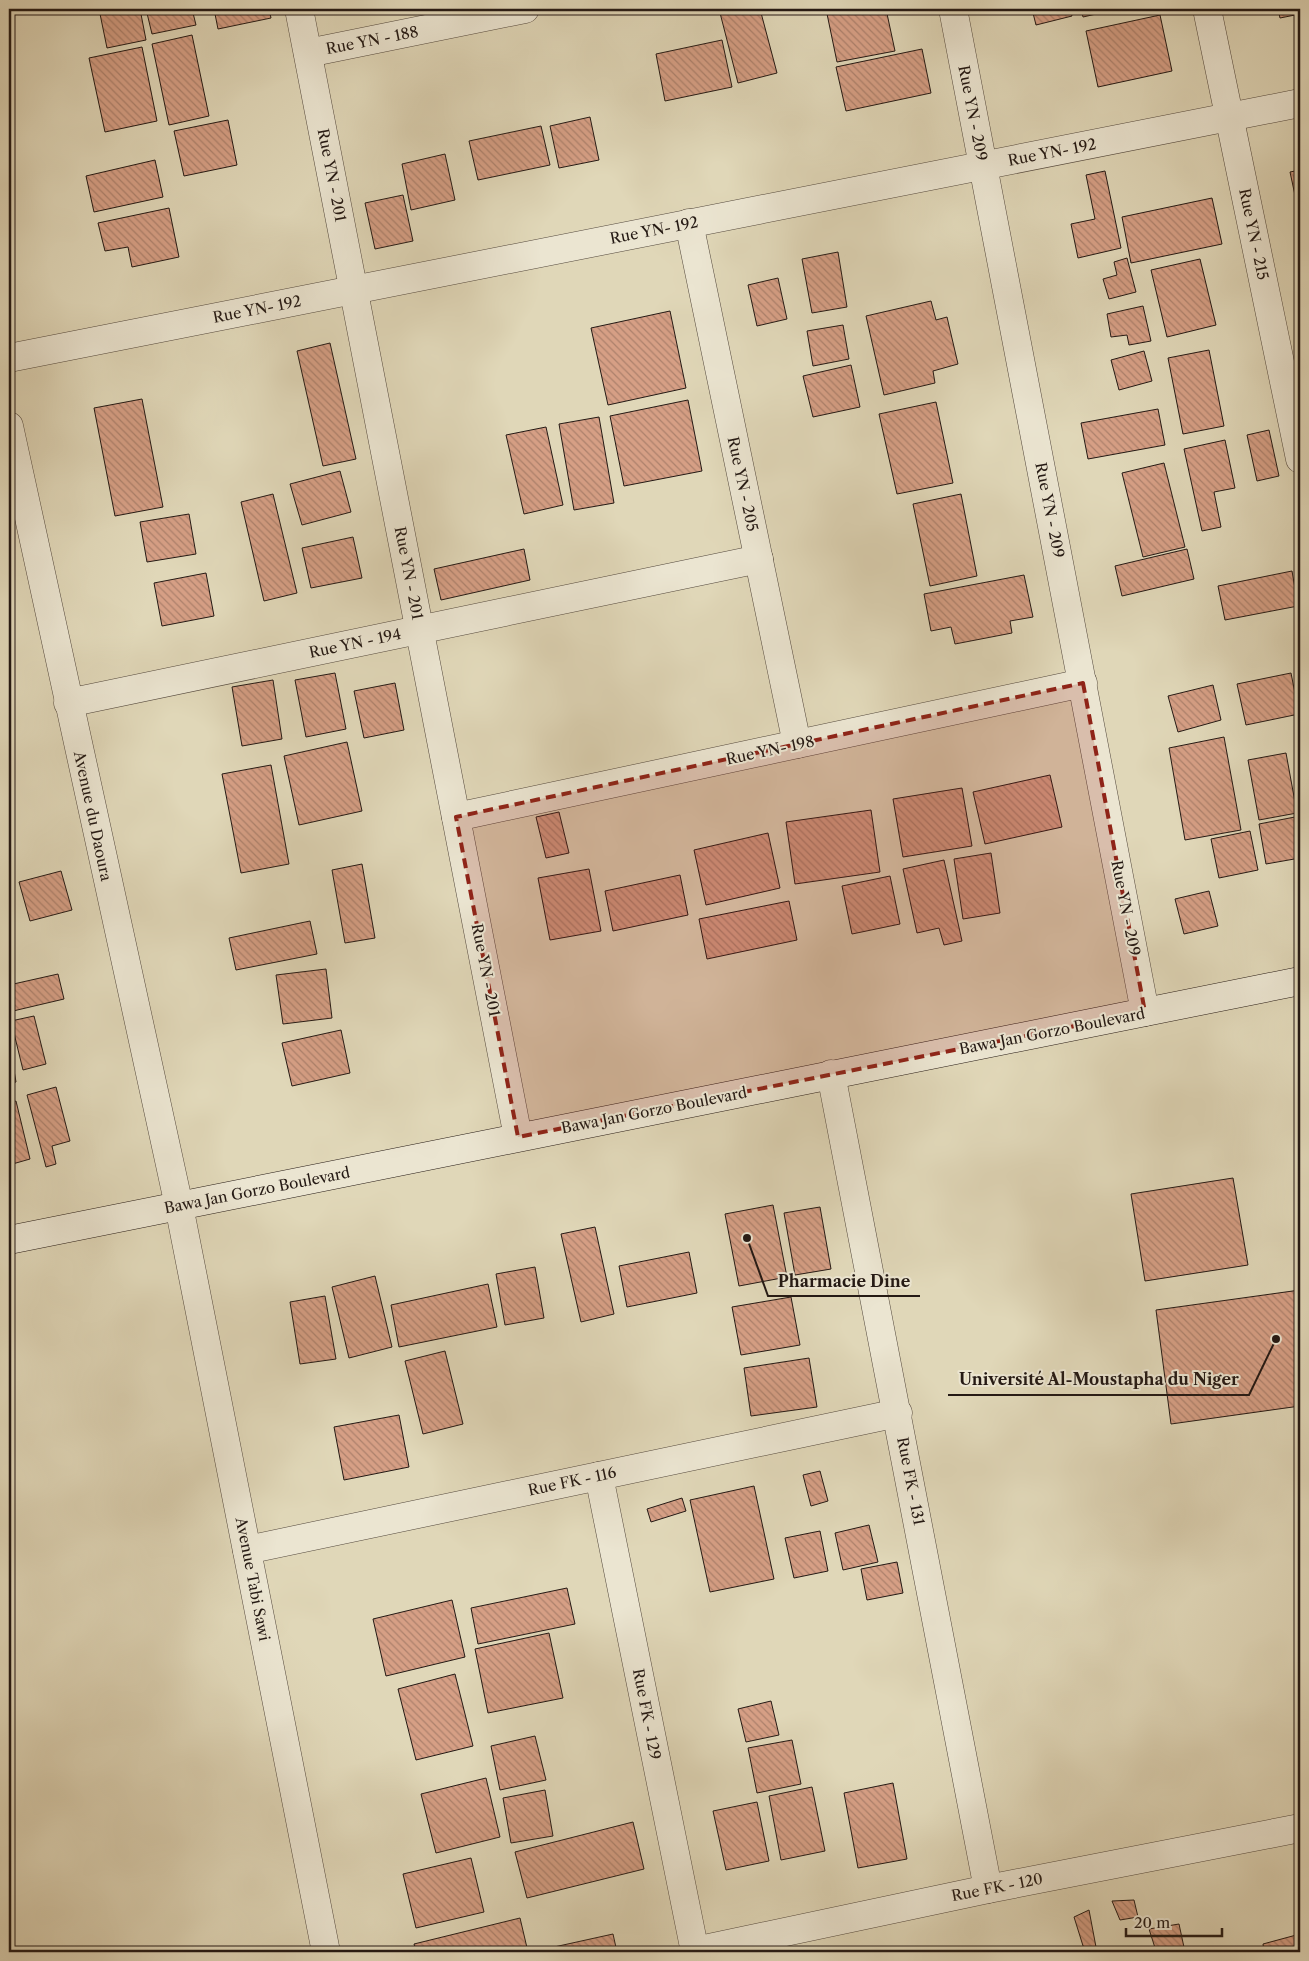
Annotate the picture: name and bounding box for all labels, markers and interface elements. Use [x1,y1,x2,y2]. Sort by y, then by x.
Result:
street label: Rue YN - 188 [324,22,420,58]
street label: Rue YN - 209 [954,64,992,162]
street label: Rue YN - 201 [314,127,350,224]
street label: Rue YN- 192 [1006,134,1098,170]
street label: Rue YN - 215 [1235,187,1273,281]
street label: Rue YN- 192 [608,212,700,248]
street label: Rue YN- 192 [211,291,303,327]
street label: Rue YN - 205 [724,435,762,533]
street label: Rue YN - 209 [1031,461,1069,559]
street label: Rue YN - 201 [391,525,427,622]
street label: Rue YN - 194 [307,624,403,662]
street label: Rue YN- 198 [724,731,816,769]
street label: Avenue du Daoura [70,748,116,883]
street label: Rue YN - 209 [1107,859,1145,957]
street label: Rue YN - 201 [468,922,504,1019]
street label: Bawa Jan Gorzo Boulevard [957,1004,1147,1058]
street label: Bawa Jan Gorzo Boulevard [559,1083,749,1137]
street label: Bawa Jan Gorzo Boulevard [162,1163,352,1217]
callout: Pharmacie Dine [768,1265,920,1296]
text: Pharmacie Dine [778,1271,911,1291]
callout: Université Al-Moustapha du Niger [948,1364,1249,1395]
text: Université Al-Moustapha du Niger [959,1369,1239,1389]
street label: Rue FK - 131 [893,1435,929,1527]
street label: Rue FK - 116 [526,1462,618,1500]
street label: Avenue Tabi Sawi [231,1515,274,1643]
street label: Rue FK - 129 [629,1667,665,1761]
street label: Rue FK - 120 [950,1869,1044,1905]
scale bar [1126,1906,1223,1938]
text: 20 m [1134,1913,1170,1932]

